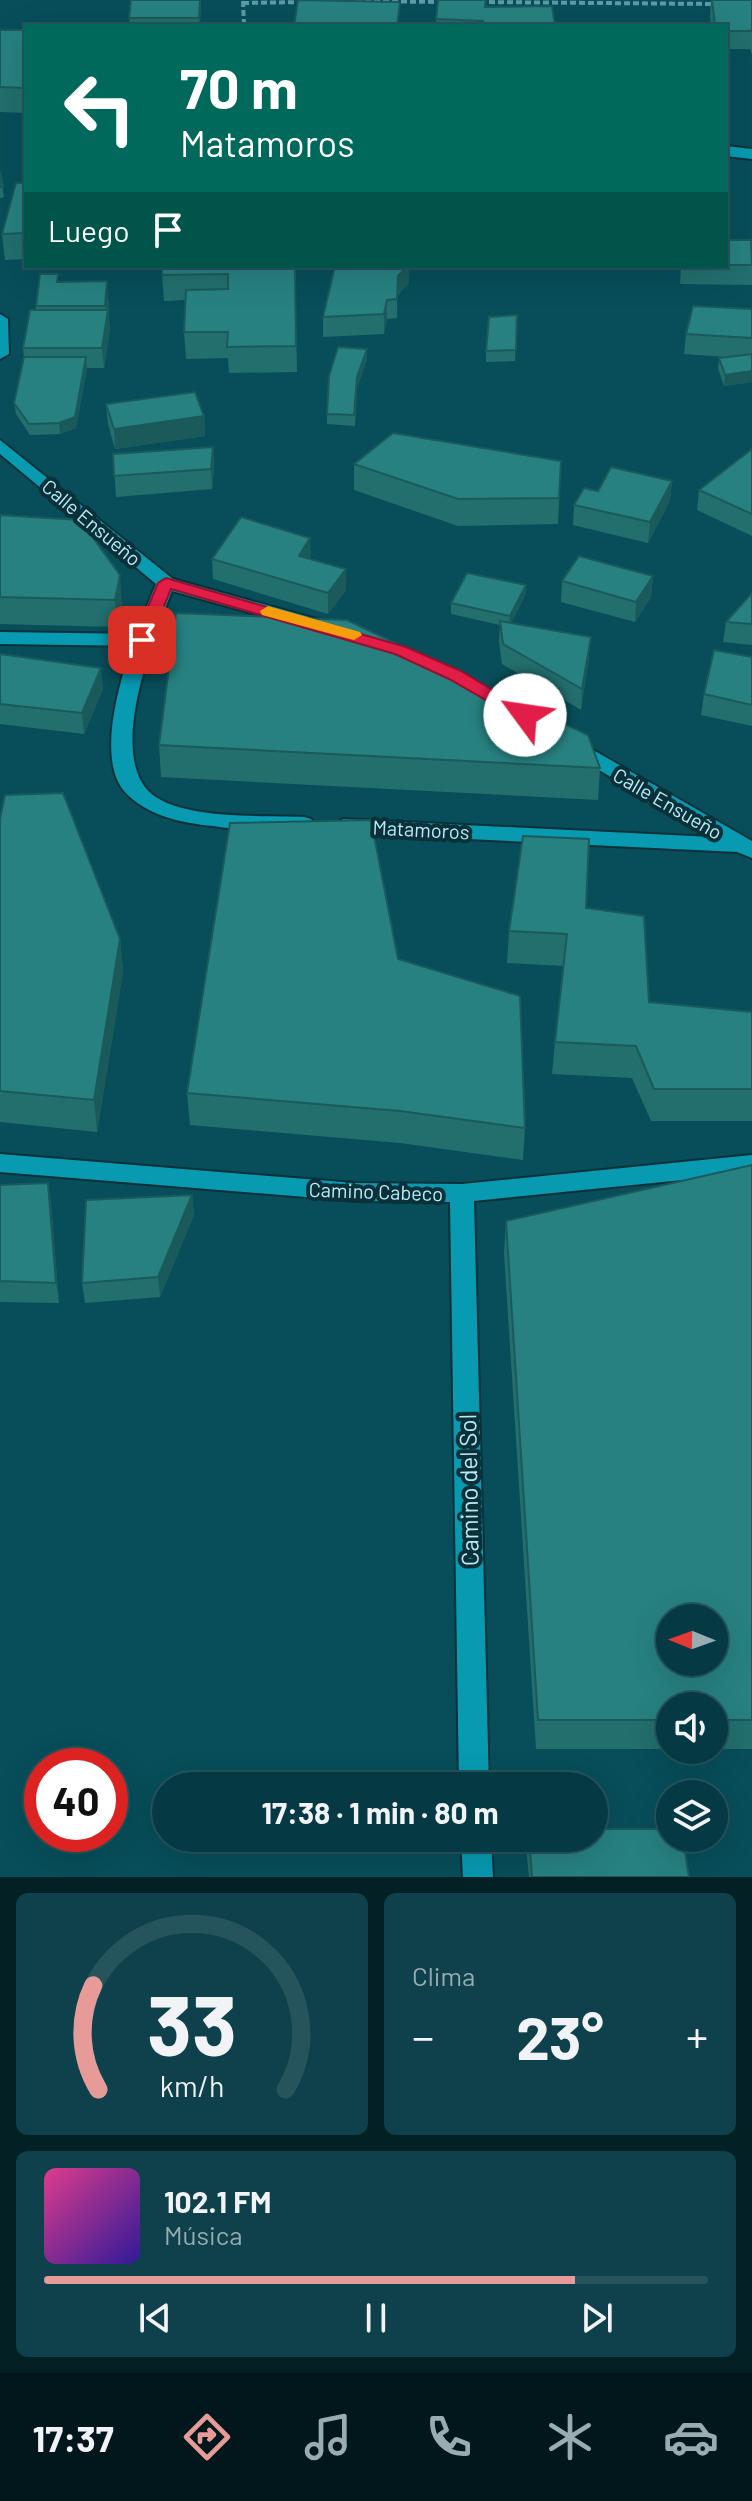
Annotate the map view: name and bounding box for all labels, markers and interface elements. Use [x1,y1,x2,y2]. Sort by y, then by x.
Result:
text: 70 m [180,53,298,120]
icon: left [48,56,152,160]
text: Matamoros [180,121,355,164]
icon: arrive [146,208,190,252]
text: Luego [48,212,130,248]
street label: Calle Ensueño [38,474,146,570]
pin [108,606,176,674]
icon: arrive [120,618,164,662]
position arrow [483,673,567,757]
street label: Calle Ensueño [609,762,727,844]
street label: Matamoros [372,814,470,844]
street label: Camino Cabeco [308,1177,444,1205]
street label: Camino del Sol [452,1414,484,1566]
north arrow [656,1604,728,1676]
map controls [656,1604,728,1852]
button: sound [656,1692,728,1764]
speed limit sign: 40 [24,1748,128,1852]
button: layers [656,1780,728,1852]
text: 17:38 · 1 min · 80 m [261,1794,499,1830]
text: Clima [412,1960,475,1991]
text: 33 [147,1973,237,2073]
text: 23° [516,2000,604,2072]
text: − [412,2009,434,2062]
text: + [686,2009,708,2062]
text: km/h [160,2068,224,2103]
text: 102.1 FM [164,2183,272,2219]
text: Música [164,2219,243,2250]
icon: previous [133,2296,177,2340]
icon: pause [354,2296,398,2340]
icon: next [575,2296,619,2340]
icon: directions [179,2409,235,2465]
icon: music [300,2409,356,2465]
icon: phone [421,2409,477,2465]
icon: climate [542,2409,598,2465]
icon: car [663,2409,719,2465]
text: 17:37 [33,2416,114,2459]

